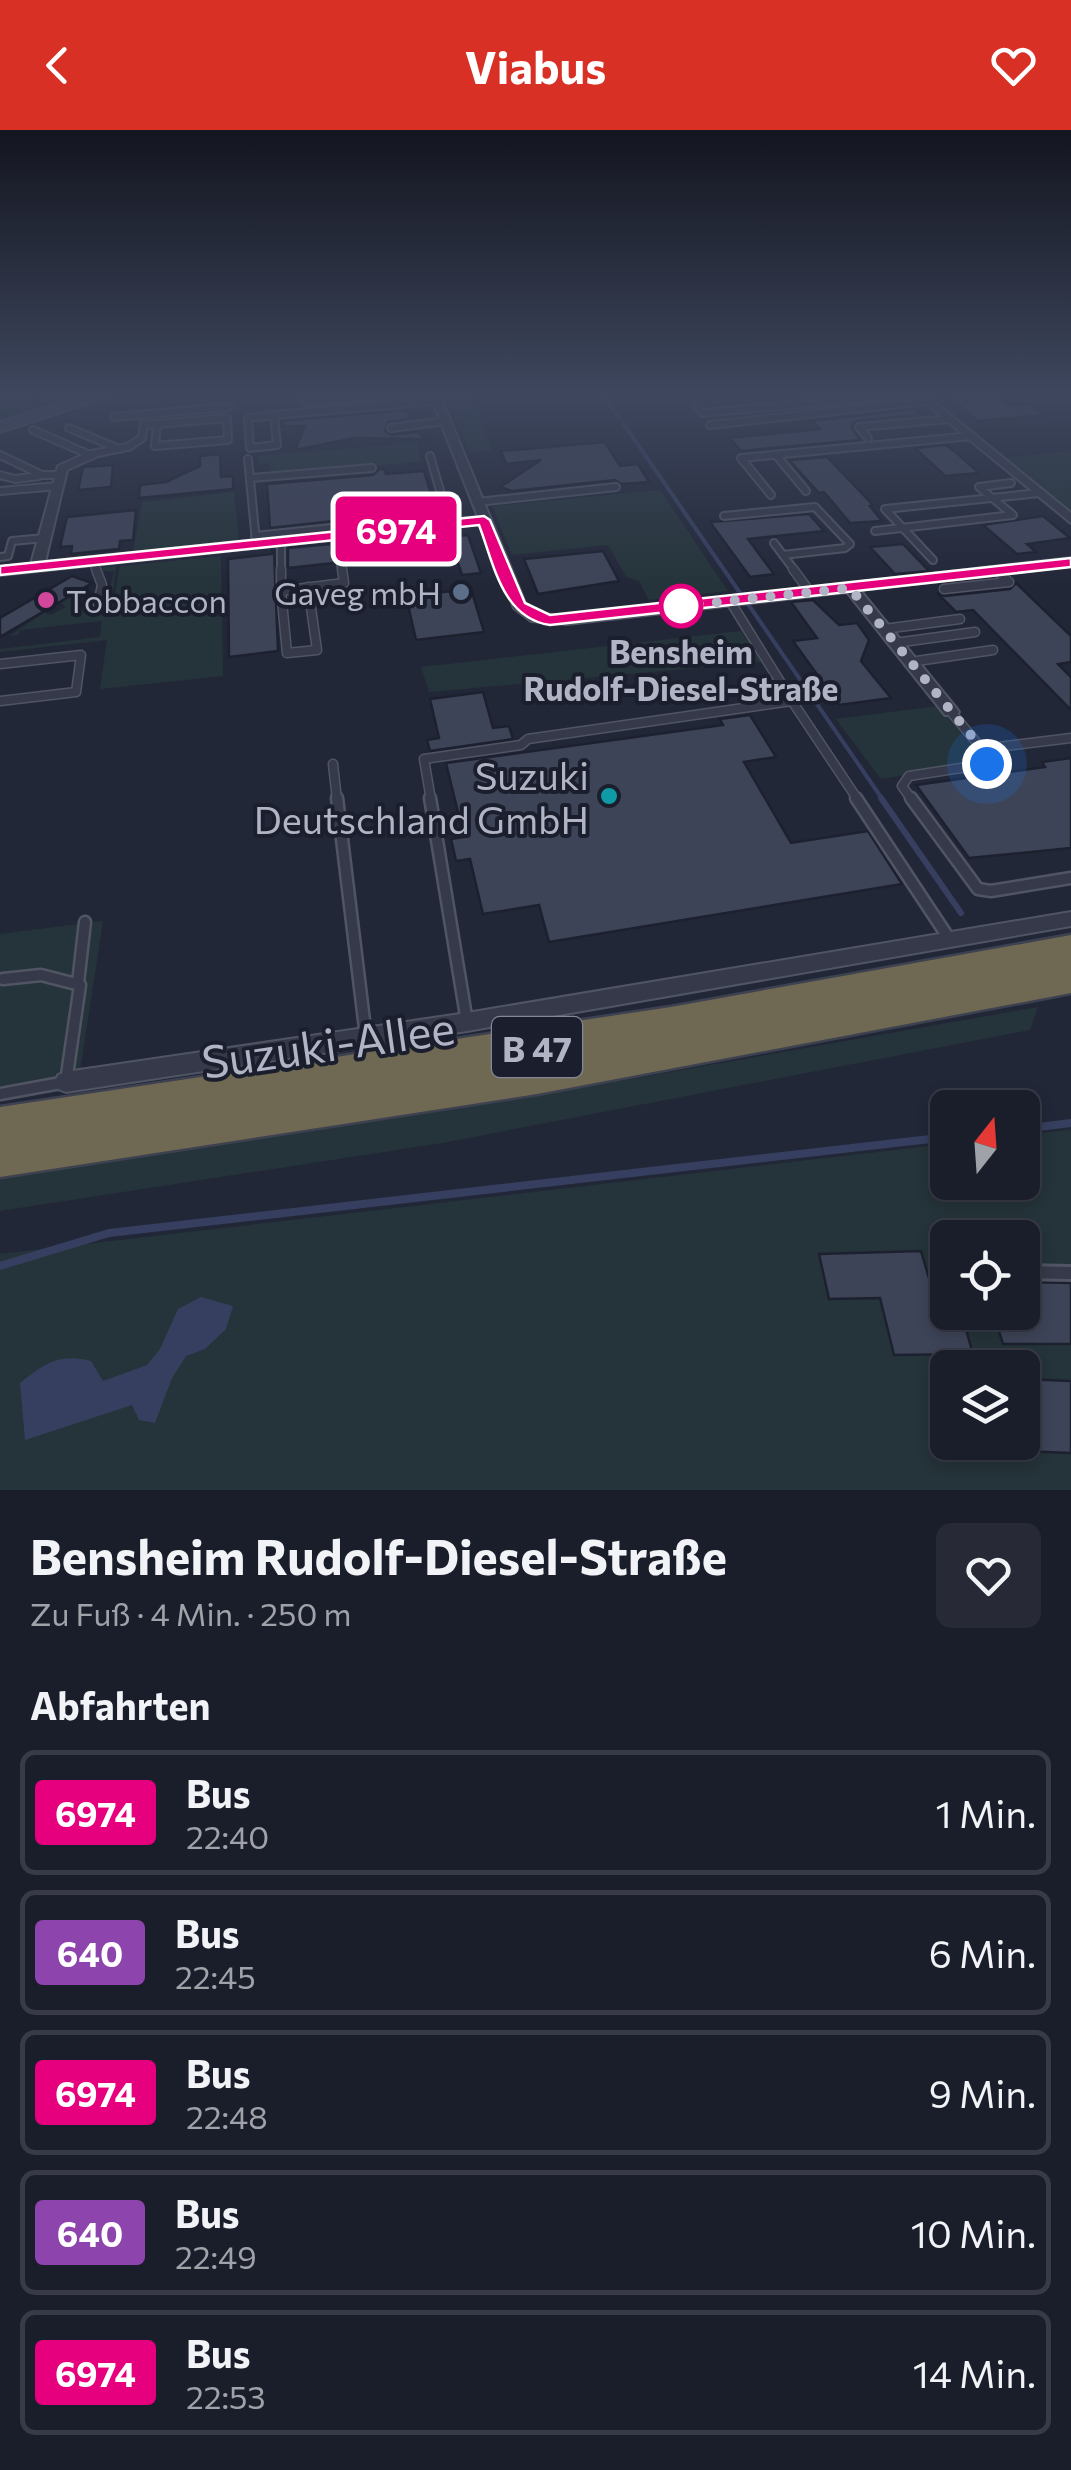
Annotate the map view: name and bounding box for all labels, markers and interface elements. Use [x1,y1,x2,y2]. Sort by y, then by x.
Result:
icon: back [30,38,85,93]
text: Viabus [465,38,606,93]
icon: heart [986,38,1041,93]
line badge: 6974 [326,496,466,562]
text: 6974 [356,508,436,551]
place label: Gaveg mbH [274,572,441,612]
place label: Tobbaccon [66,580,227,620]
marker: Gaveg mbH [450,581,472,603]
marker: Bensheim Rudolf-Diesel-Straße [660,585,702,627]
marker: Tobbaccon [35,589,57,611]
place label: Bensheim Rudolf-Diesel-Straße [524,631,838,708]
your location [962,739,1012,789]
place label: Suzuki Deutschland GmbH [254,751,589,842]
marker: Suzuki Deutschland GmbH [598,785,620,807]
street label: Suzuki-Allee [198,998,458,1088]
road number: B 47 [492,1017,582,1077]
north arrow [930,1090,1040,1200]
map controls [930,1090,1040,1460]
button: locate [930,1220,1040,1330]
button: layers [930,1350,1040,1460]
button: heart [936,1523,1041,1628]
text: Bensheim Rudolf-Diesel-Straße [30,1526,727,1585]
text: Zu Fuß · 4 Min. · 250 m [30,1593,351,1633]
text: Abfahrten [30,1681,210,1728]
text: Bus [186,1769,250,1816]
text: 1 Min. [936,1789,1036,1836]
text: 6974 [55,1791,136,1834]
text: 22:40 [186,1816,269,1856]
text: Bus [175,1909,240,1956]
text: 6 Min. [929,1929,1036,1976]
text: 640 [57,1931,123,1974]
text: 22:45 [175,1956,256,1996]
text: Bus [186,2049,250,2096]
text: 9 Min. [929,2069,1036,2116]
text: 6974 [55,2071,136,2114]
text: 22:48 [186,2096,268,2136]
text: Bus [175,2189,240,2236]
text: 10 Min. [911,2209,1036,2256]
text: 640 [57,2211,123,2254]
text: 22:49 [175,2236,257,2276]
text: Bus [186,2329,250,2376]
text: 14 Min. [913,2349,1036,2396]
text: 6974 [55,2351,136,2394]
text: 22:53 [186,2376,266,2416]

